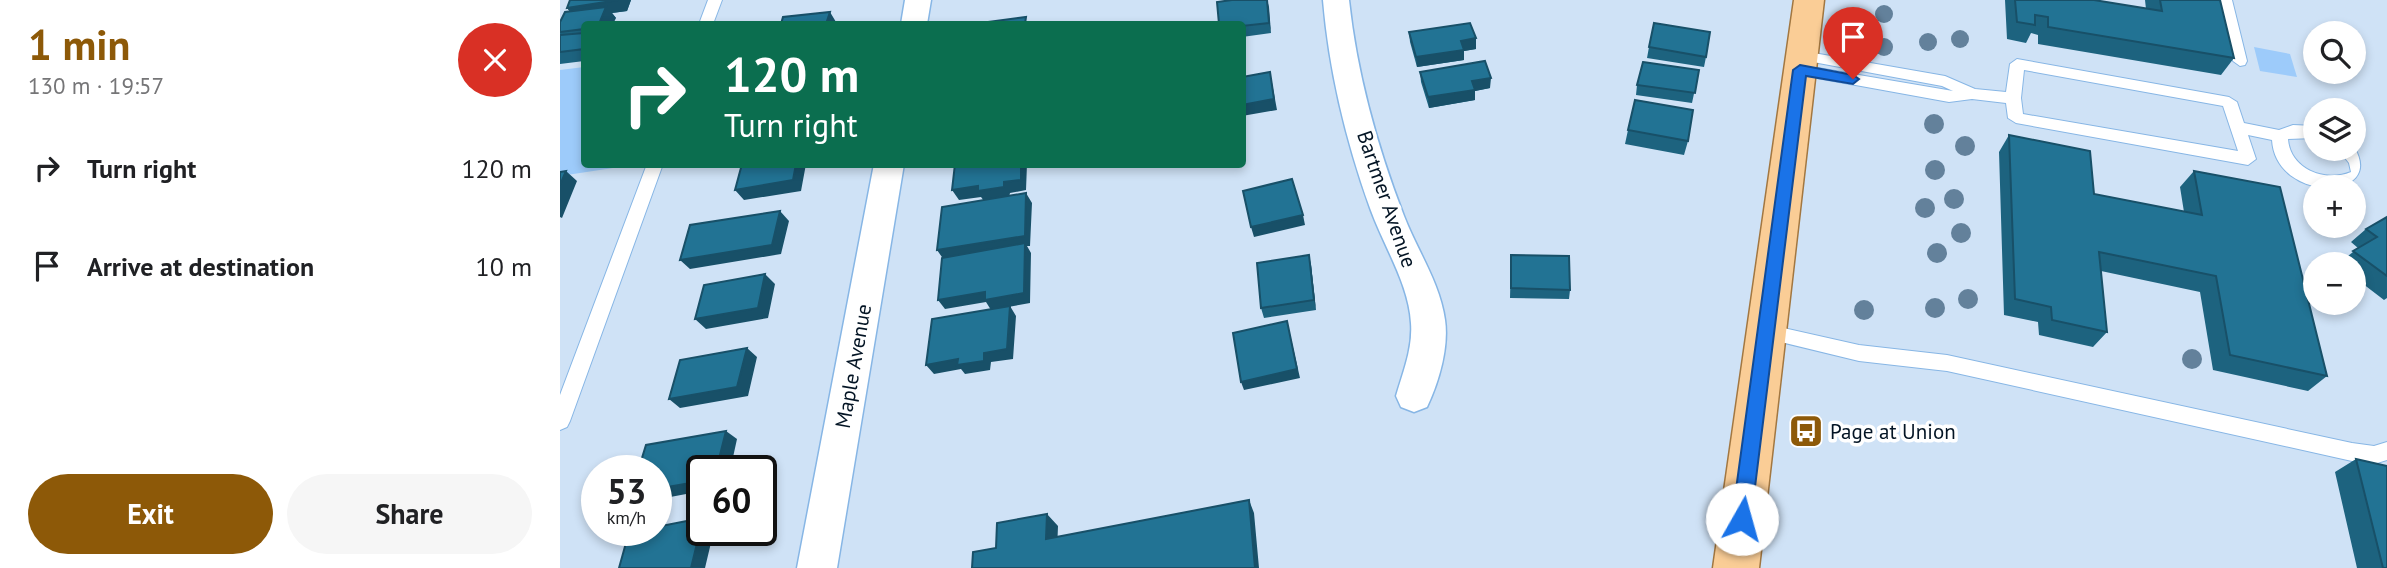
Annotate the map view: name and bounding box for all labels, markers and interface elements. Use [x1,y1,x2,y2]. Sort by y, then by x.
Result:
pin [1823,7,1883,79]
text: 1 min [28,17,130,72]
icon: arrive [1834,18,1872,56]
map controls [2303,21,2366,315]
button: search [2303,21,2366,84]
button: close [458,23,532,97]
text: 120 m [724,42,859,106]
icon: right [609,49,700,140]
text: 130 m · 19:57 [28,71,164,100]
button: layers [2303,98,2366,161]
text: Turn right [724,104,858,146]
street label: Bartmer Avenue [1351,127,1423,271]
icon: right [28,149,66,187]
text: Turn right [87,152,196,185]
text: 120 m [461,152,532,185]
button: + [2303,175,2366,238]
icon: arrive [28,247,66,285]
text: Arrive at destination [87,250,314,283]
text: 10 m [476,250,532,283]
button: − [2303,252,2366,315]
street label: Maple Avenue [829,302,877,430]
bus stop icon: Page at Union [1787,412,1825,450]
place label: Page at Union [1830,418,1956,445]
speed limit sign: 60 [686,455,777,546]
text: 53 [607,468,646,514]
button: Exit [28,474,273,554]
button: Share [287,474,532,554]
position arrow [1705,482,1779,556]
text: km/h [607,506,646,529]

